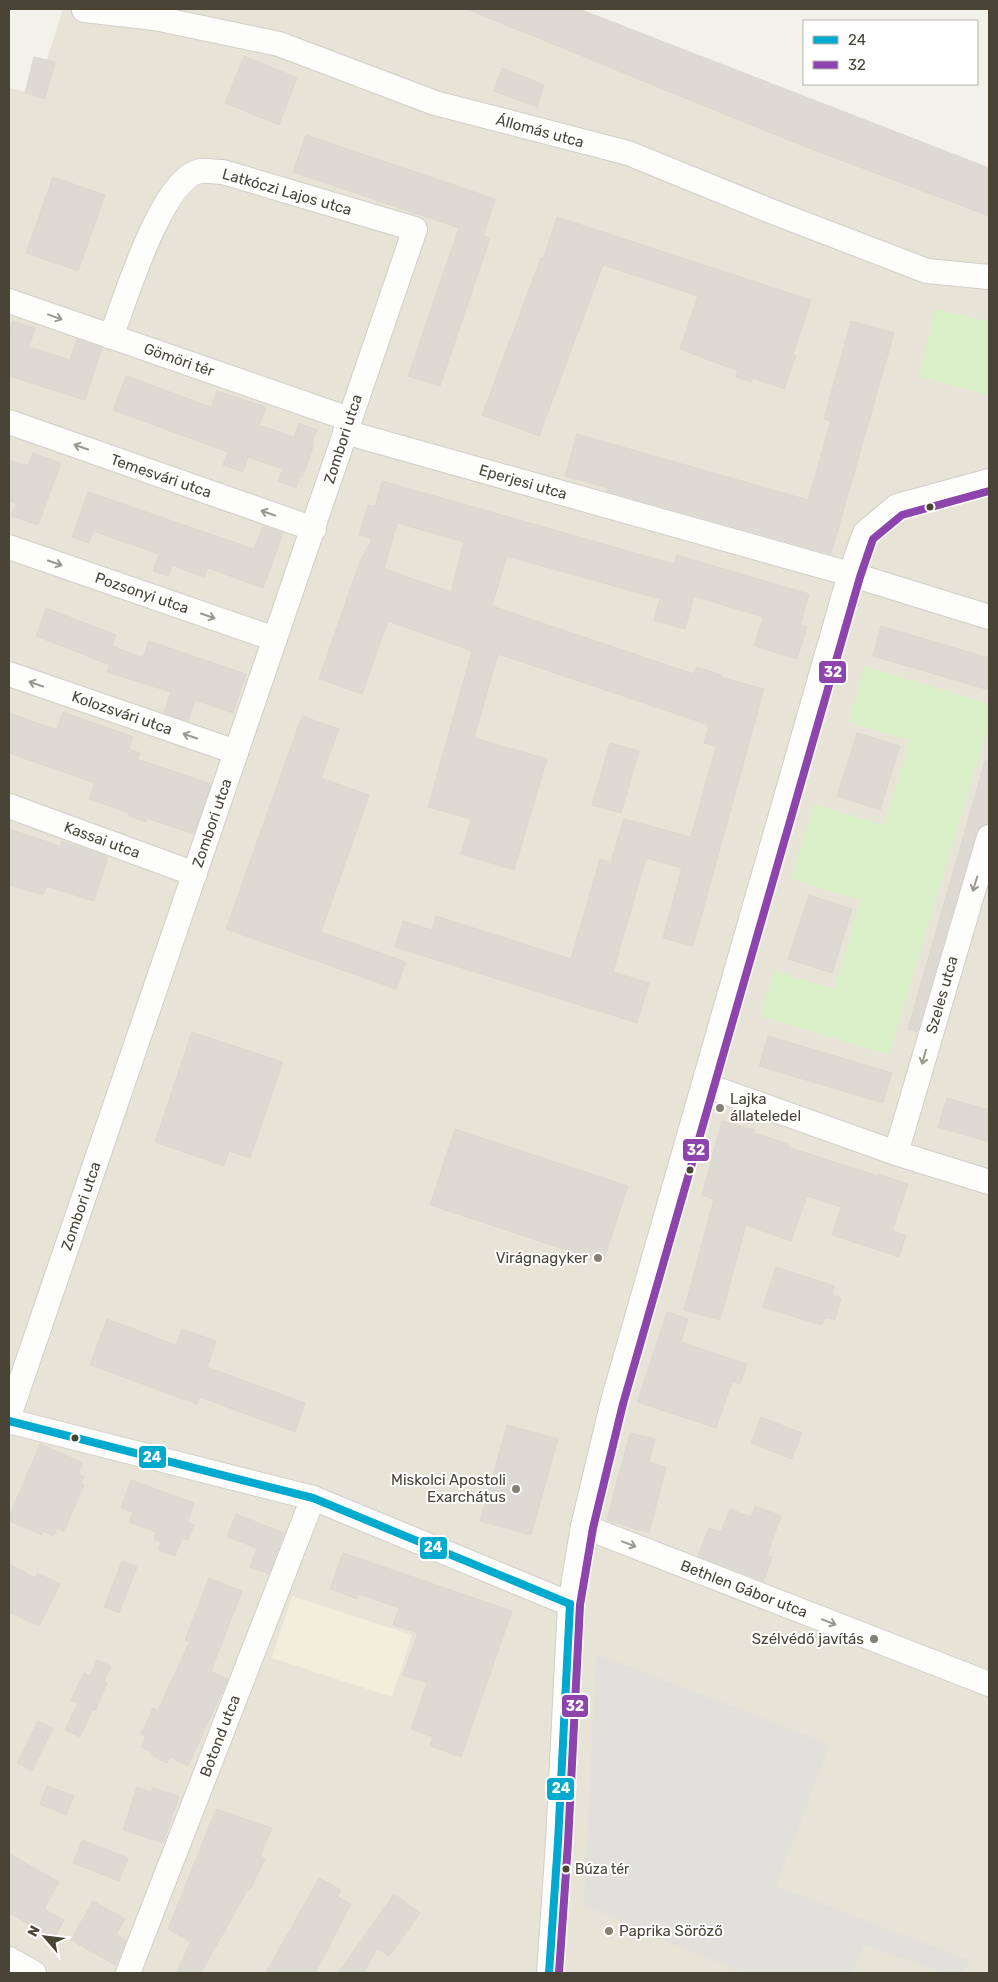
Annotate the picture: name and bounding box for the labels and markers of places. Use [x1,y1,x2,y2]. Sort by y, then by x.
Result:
unlabelled marker [925,502,935,512]
place label: Lajka állateledel [730,1090,801,1125]
marker: Lajka állateledel [714,1102,726,1114]
unlabelled marker [685,1165,695,1175]
place label: Virágnagyker [496,1249,588,1267]
marker: Virágnagyker [592,1252,604,1264]
unlabelled marker [70,1433,80,1443]
place label: Miskolci Apostoli Exarchátus [391,1471,506,1506]
marker: Miskolci Apostoli Exarchátus [510,1483,522,1495]
place label: Szélvédő javítás [752,1630,864,1648]
marker: Szélvédő javítás [868,1633,880,1645]
place label: Búza tér [575,1861,630,1878]
marker: Búza tér [561,1864,571,1874]
place label: Paprika Söröző [619,1922,723,1940]
marker: Paprika Söröző [603,1925,615,1937]

